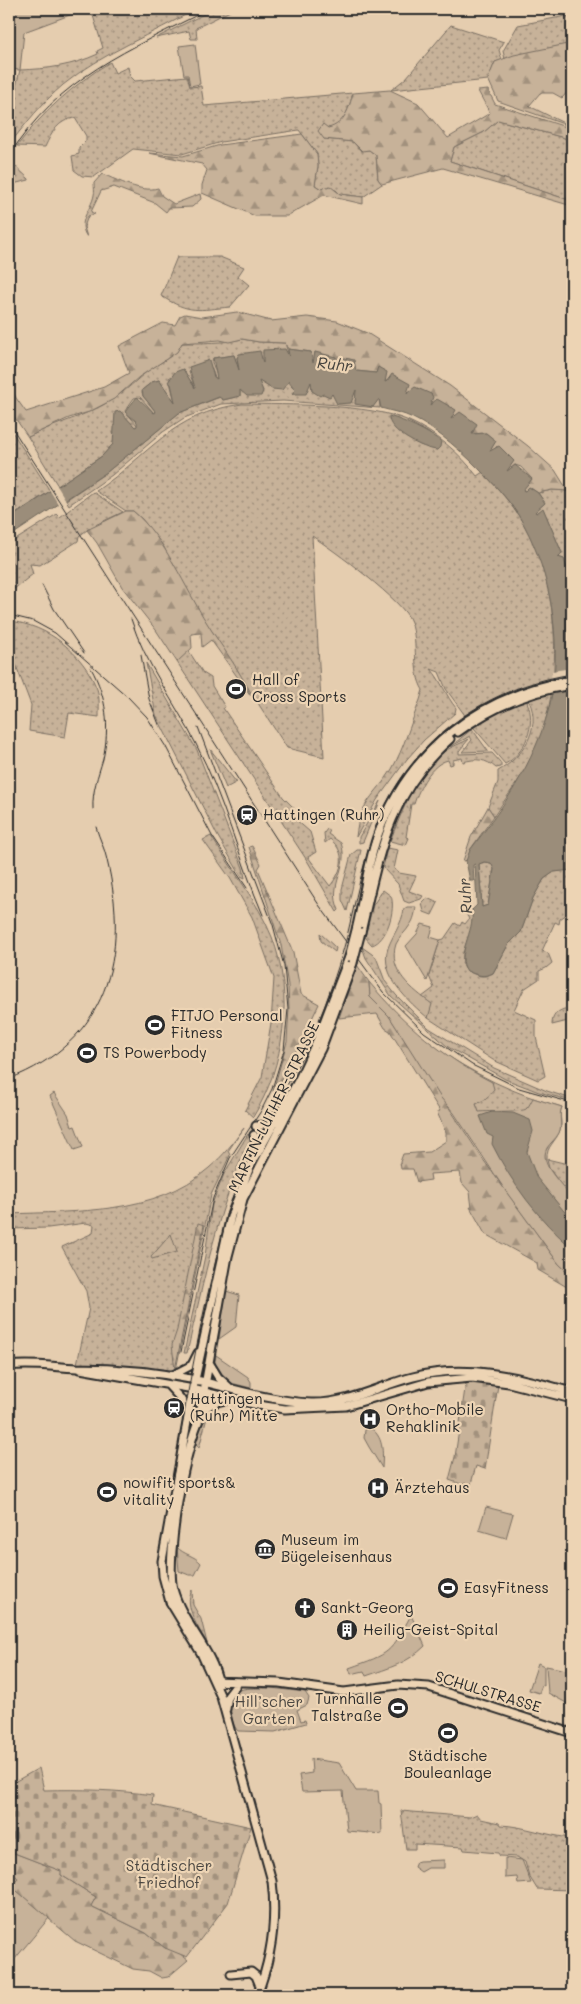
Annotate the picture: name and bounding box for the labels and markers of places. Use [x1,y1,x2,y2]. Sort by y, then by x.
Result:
place label: Hall of Cross Sports [252,669,347,706]
sports icon: Hall of Cross Sports [224,677,248,701]
station icon: Hattingen (Ruhr) [235,803,259,827]
place label: Hattingen (Ruhr) [263,804,384,824]
place label: FITJO Personal Fitness [171,1005,283,1042]
sports icon: FITJO Personal Fitness [143,1013,167,1037]
sports icon: TS Powerbody [75,1041,99,1065]
place label: TS Powerbody [103,1042,207,1062]
place label: Hattingen (Ruhr) Mitte [190,1388,278,1425]
station icon: Hattingen (Ruhr) Mitte [162,1396,186,1420]
place label: Ortho-Mobile Rehaklinik [386,1399,484,1436]
hospital icon: Ortho-Mobile Rehaklinik [358,1407,382,1431]
place label: nowifit sports& vitality [123,1472,236,1509]
hospital icon: Ärztehaus [366,1476,390,1500]
place label: Ärztehaus [394,1477,469,1497]
sports icon: nowifit sports& vitality [95,1480,119,1504]
place label: Museum im Bügeleisenhaus [281,1529,392,1566]
museum icon: Museum im Bügeleisenhaus [253,1537,277,1561]
sports icon: EasyFitness [436,1576,460,1600]
place label: EasyFitness [464,1577,549,1597]
church icon: Sankt-Georg [293,1596,317,1620]
place label: Sankt-Georg [321,1597,414,1617]
building icon: Heilig-Geist-Spital [335,1618,359,1642]
place label: Heilig-Geist-Spital [363,1619,498,1639]
place label: Turnhalle Talstraße [311,1688,382,1725]
sports icon: Turnhalle Talstraße [386,1696,410,1720]
sports icon: Städtische Bouleanlage [436,1721,460,1745]
place label: Städtische Bouleanlage [404,1745,492,1782]

